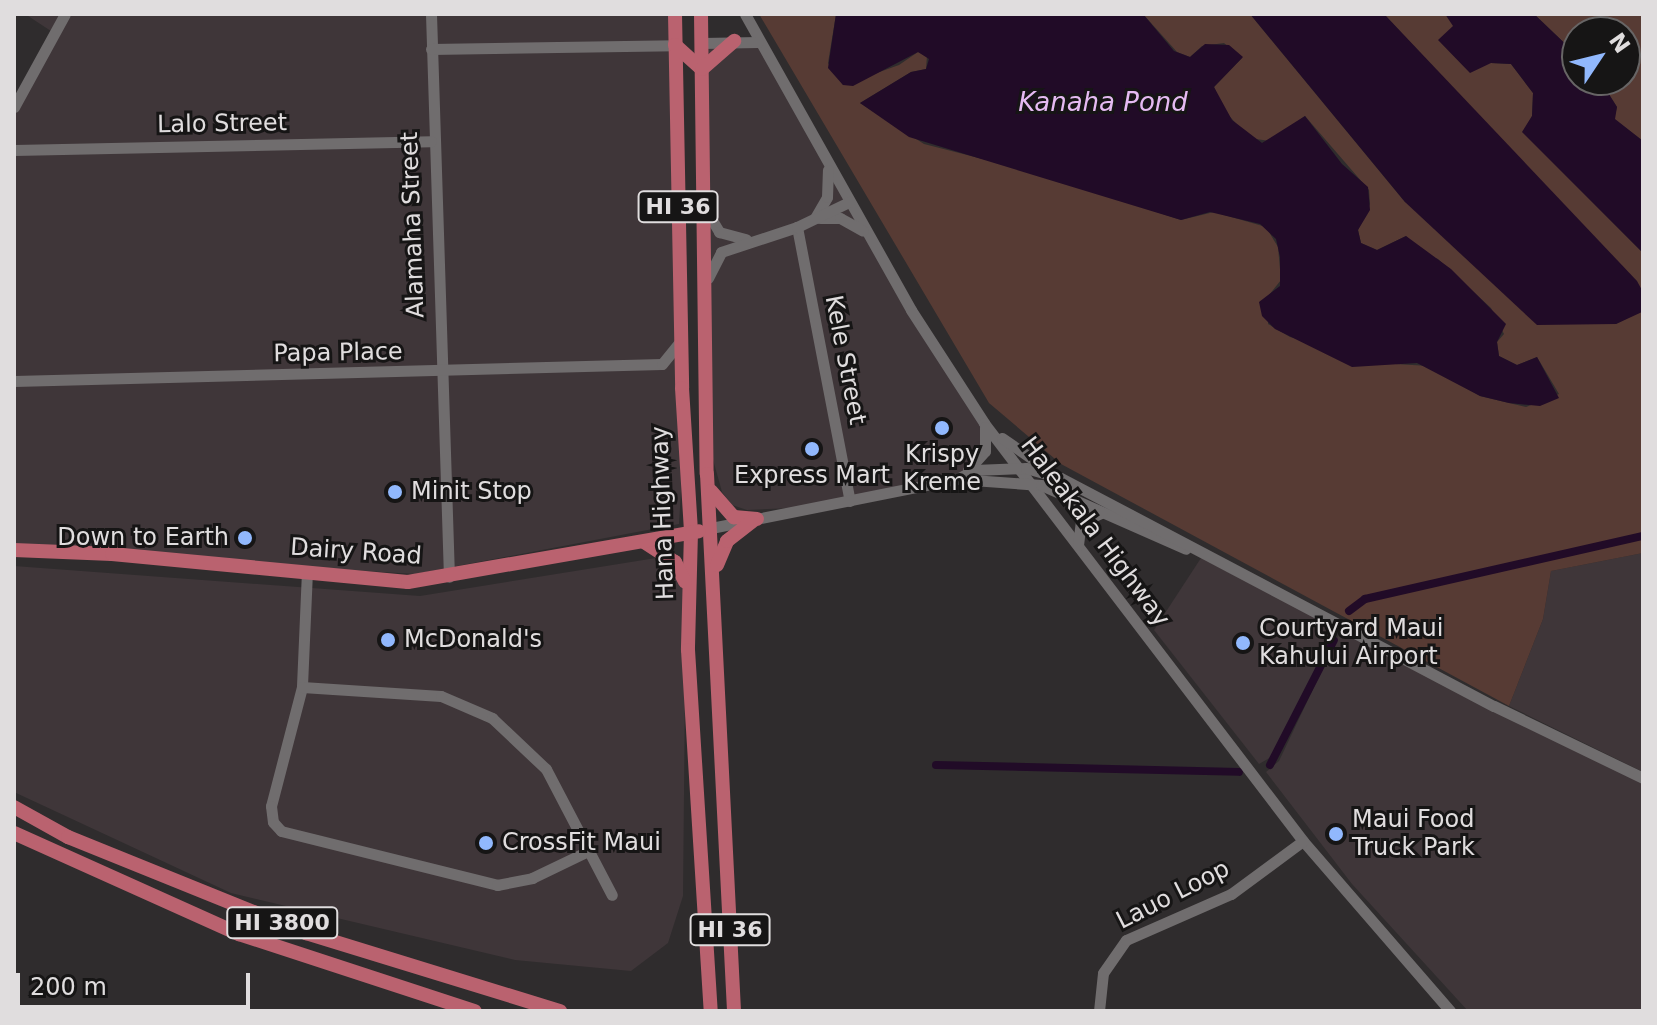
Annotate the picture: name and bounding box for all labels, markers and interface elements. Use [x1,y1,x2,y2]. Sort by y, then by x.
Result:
north arrow [1561,16,1641,96]
text: N [1604,28,1635,58]
water label: Kanaha Pond [1018,87,1188,119]
street label: Lalo Street [157,108,287,140]
street label: Alamaha Street [395,131,431,319]
road number: HI 36 [636,189,720,225]
street label: Kele Street [818,293,872,427]
street label: Papa Place [273,337,403,369]
marker: Krispy Kreme [933,419,951,437]
street label: Hana Highway [646,426,680,600]
street label: Haleakala Highway [1014,432,1176,632]
marker: Express Mart [803,440,821,458]
place label: Krispy Kreme [903,441,981,497]
place label: Express Mart [734,462,890,490]
place label: Minit Stop [411,478,532,506]
marker: Minit Stop [386,483,404,501]
place label: Down to Earth [57,524,229,552]
marker: Down to Earth [236,529,254,547]
street label: Dairy Road [289,533,423,571]
place label: Courtyard Maui Kahului Airport [1259,615,1443,671]
place label: McDonald's [404,626,542,654]
marker: McDonald's [379,631,397,649]
marker: Courtyard Maui Kahului Airport [1234,634,1252,652]
place label: Maui Food Truck Park [1352,806,1475,862]
marker: Maui Food Truck Park [1327,825,1345,843]
place label: CrossFit Maui [502,829,661,857]
marker: CrossFit Maui [477,834,495,852]
street label: Lauo Loop [1112,854,1234,936]
road number: HI 3800 [226,905,338,941]
road number: HI 36 [688,912,772,948]
scale bar [20,957,254,1007]
text: 200 m [30,973,107,1001]

